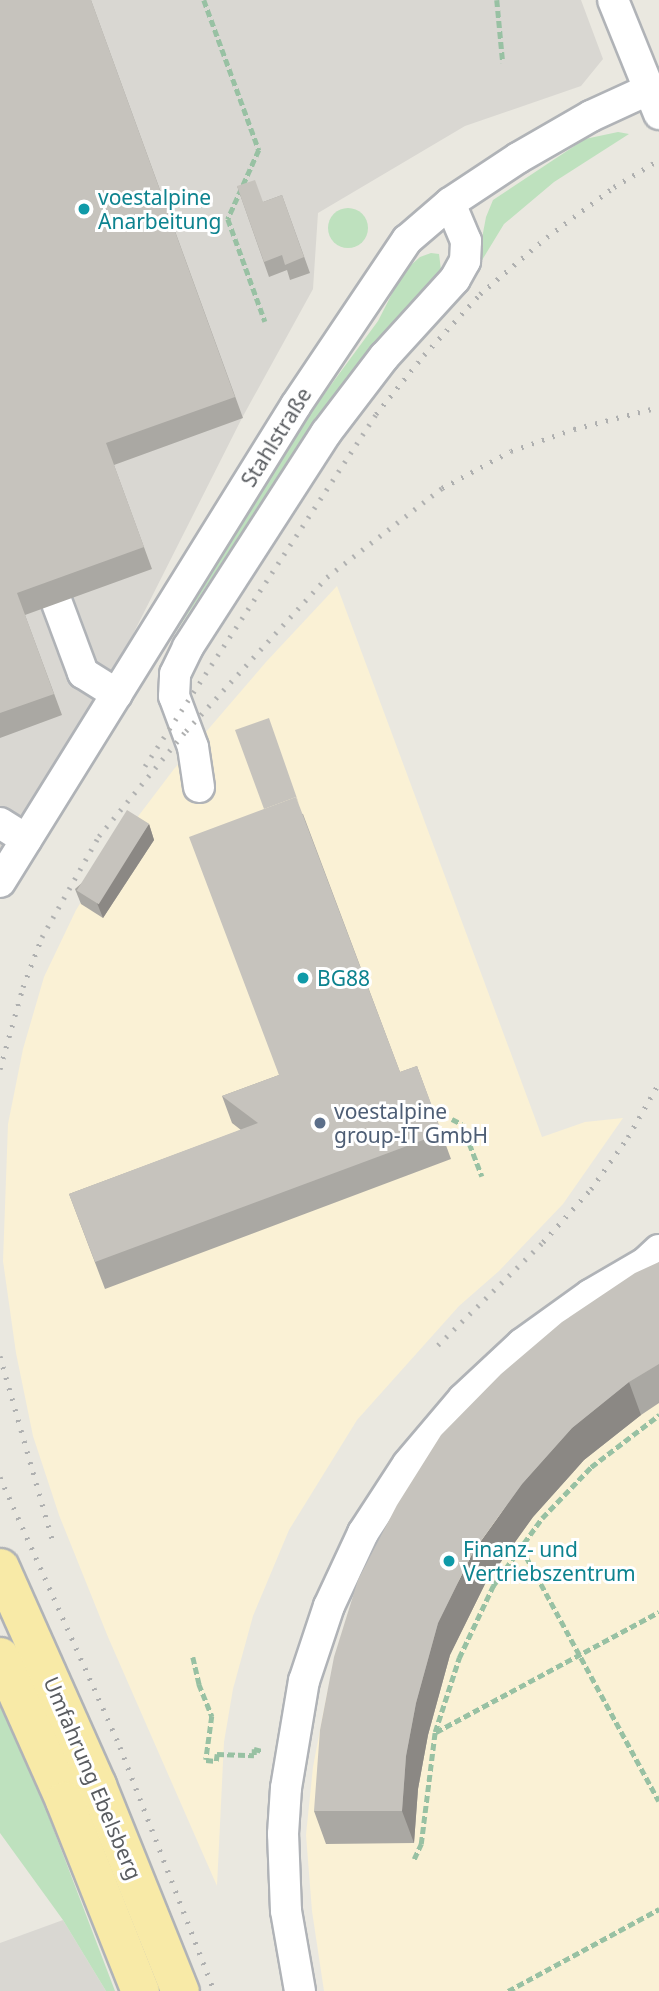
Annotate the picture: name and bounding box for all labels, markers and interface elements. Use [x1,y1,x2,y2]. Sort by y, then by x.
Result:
place label: voestalpine Anarbeitung [98,184,221,234]
marker: voestalpine Anarbeitung [76,201,92,217]
street label: Stahlstraße [236,383,316,491]
place label: BG88 [317,965,370,991]
marker: BG88 [295,970,311,986]
place label: voestalpine group-IT GmbH [334,1098,488,1148]
marker: voestalpine group-IT GmbH [312,1115,328,1131]
place label: Finanz- und Vertriebszentrum [463,1536,636,1586]
marker: Finanz- und Vertriebszentrum [441,1553,457,1569]
street label: Umfahrung Ebelsberg [39,1673,147,1883]

